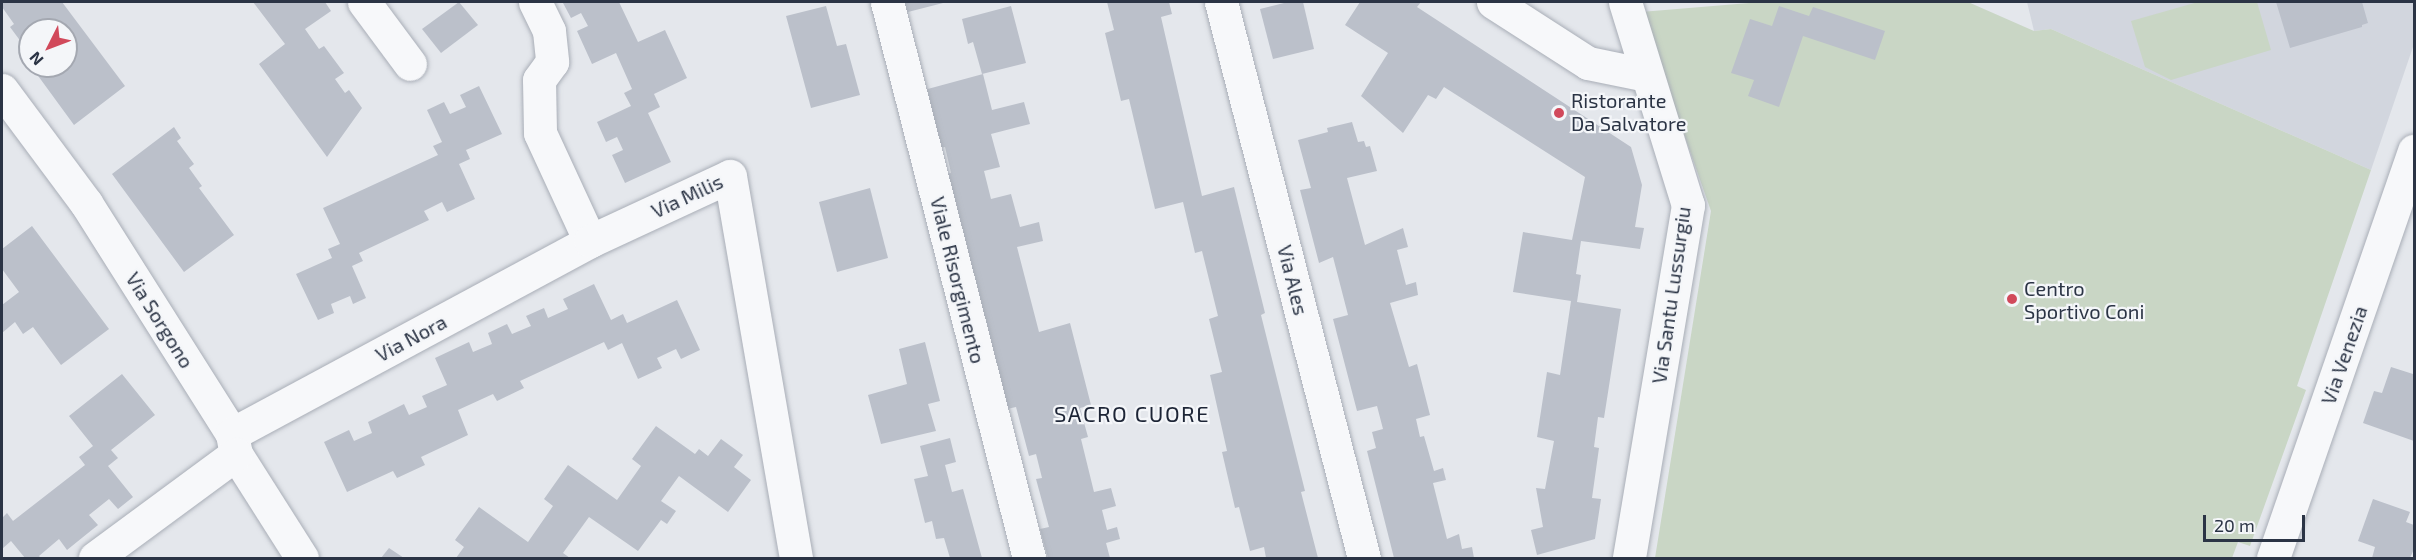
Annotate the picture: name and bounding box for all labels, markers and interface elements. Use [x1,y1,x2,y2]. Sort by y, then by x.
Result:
north arrow [18,18,78,78]
text: N [25,48,47,70]
place label: Ristorante Da Salvatore [1571,89,1686,136]
marker: Ristorante Da Salvatore [1552,106,1566,120]
street label: Via Milis [647,169,727,223]
street label: Viale Risorgimento [926,194,990,366]
street label: Via Santu Lussurgiu [1647,205,1695,385]
street label: Via Ales [1273,242,1313,318]
street label: Via Sorgono [121,268,199,372]
place label: Centro Sportivo Coni [2024,276,2144,323]
marker: Centro Sportivo Coni [2005,292,2019,306]
street label: Via Venezia [2316,302,2372,408]
street label: Via Nora [371,309,451,367]
district label: SACRO CUORE [1054,401,1210,427]
scale bar [2206,503,2308,541]
text: 20 m [2214,514,2255,536]

